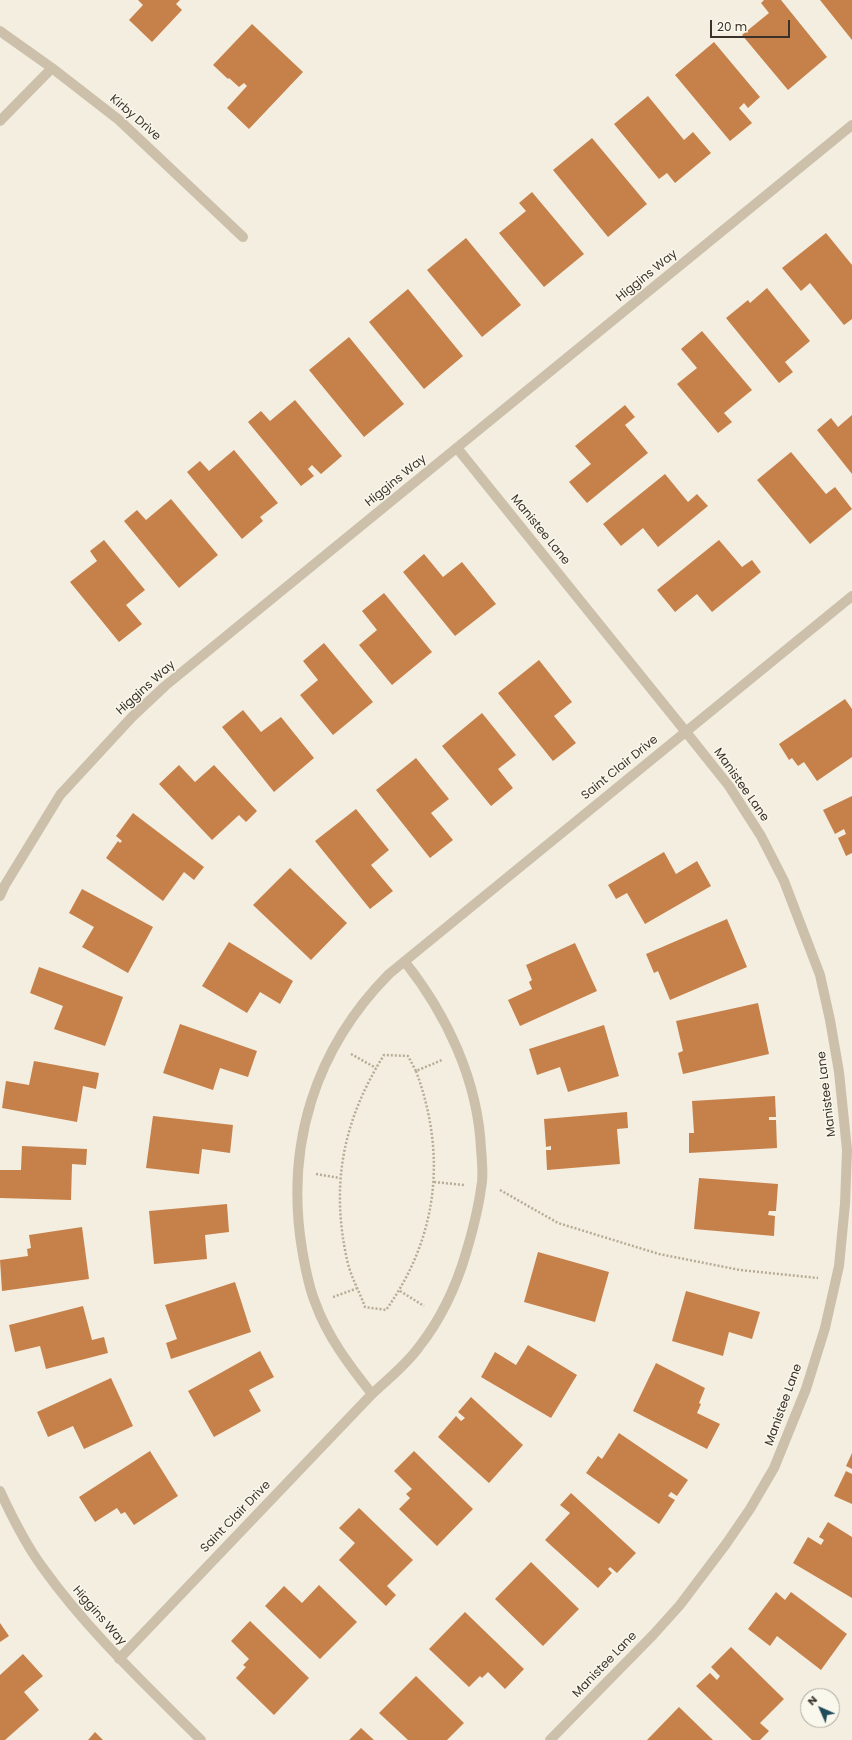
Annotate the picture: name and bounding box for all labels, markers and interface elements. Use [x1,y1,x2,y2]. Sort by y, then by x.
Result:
scale bar [712,12,792,38]
text: 20 m [717,18,747,35]
street label: Kirby Drive [107,92,163,144]
street label: Higgins Way [614,247,680,305]
street label: Higgins Way [363,452,429,510]
street label: Manistee Lane [507,492,573,568]
street label: Higgins Way [114,658,178,718]
street label: Saint Clair Drive [579,733,661,803]
street label: Manistee Lane [710,746,772,824]
street label: Manistee Lane [815,1050,839,1138]
street label: Manistee Lane [762,1362,806,1448]
street label: Saint Clair Drive [198,1478,274,1556]
street label: Higgins Way [69,1583,129,1649]
street label: Manistee Lane [570,1629,640,1701]
north arrow [800,1688,840,1728]
text: N [804,1692,821,1709]

